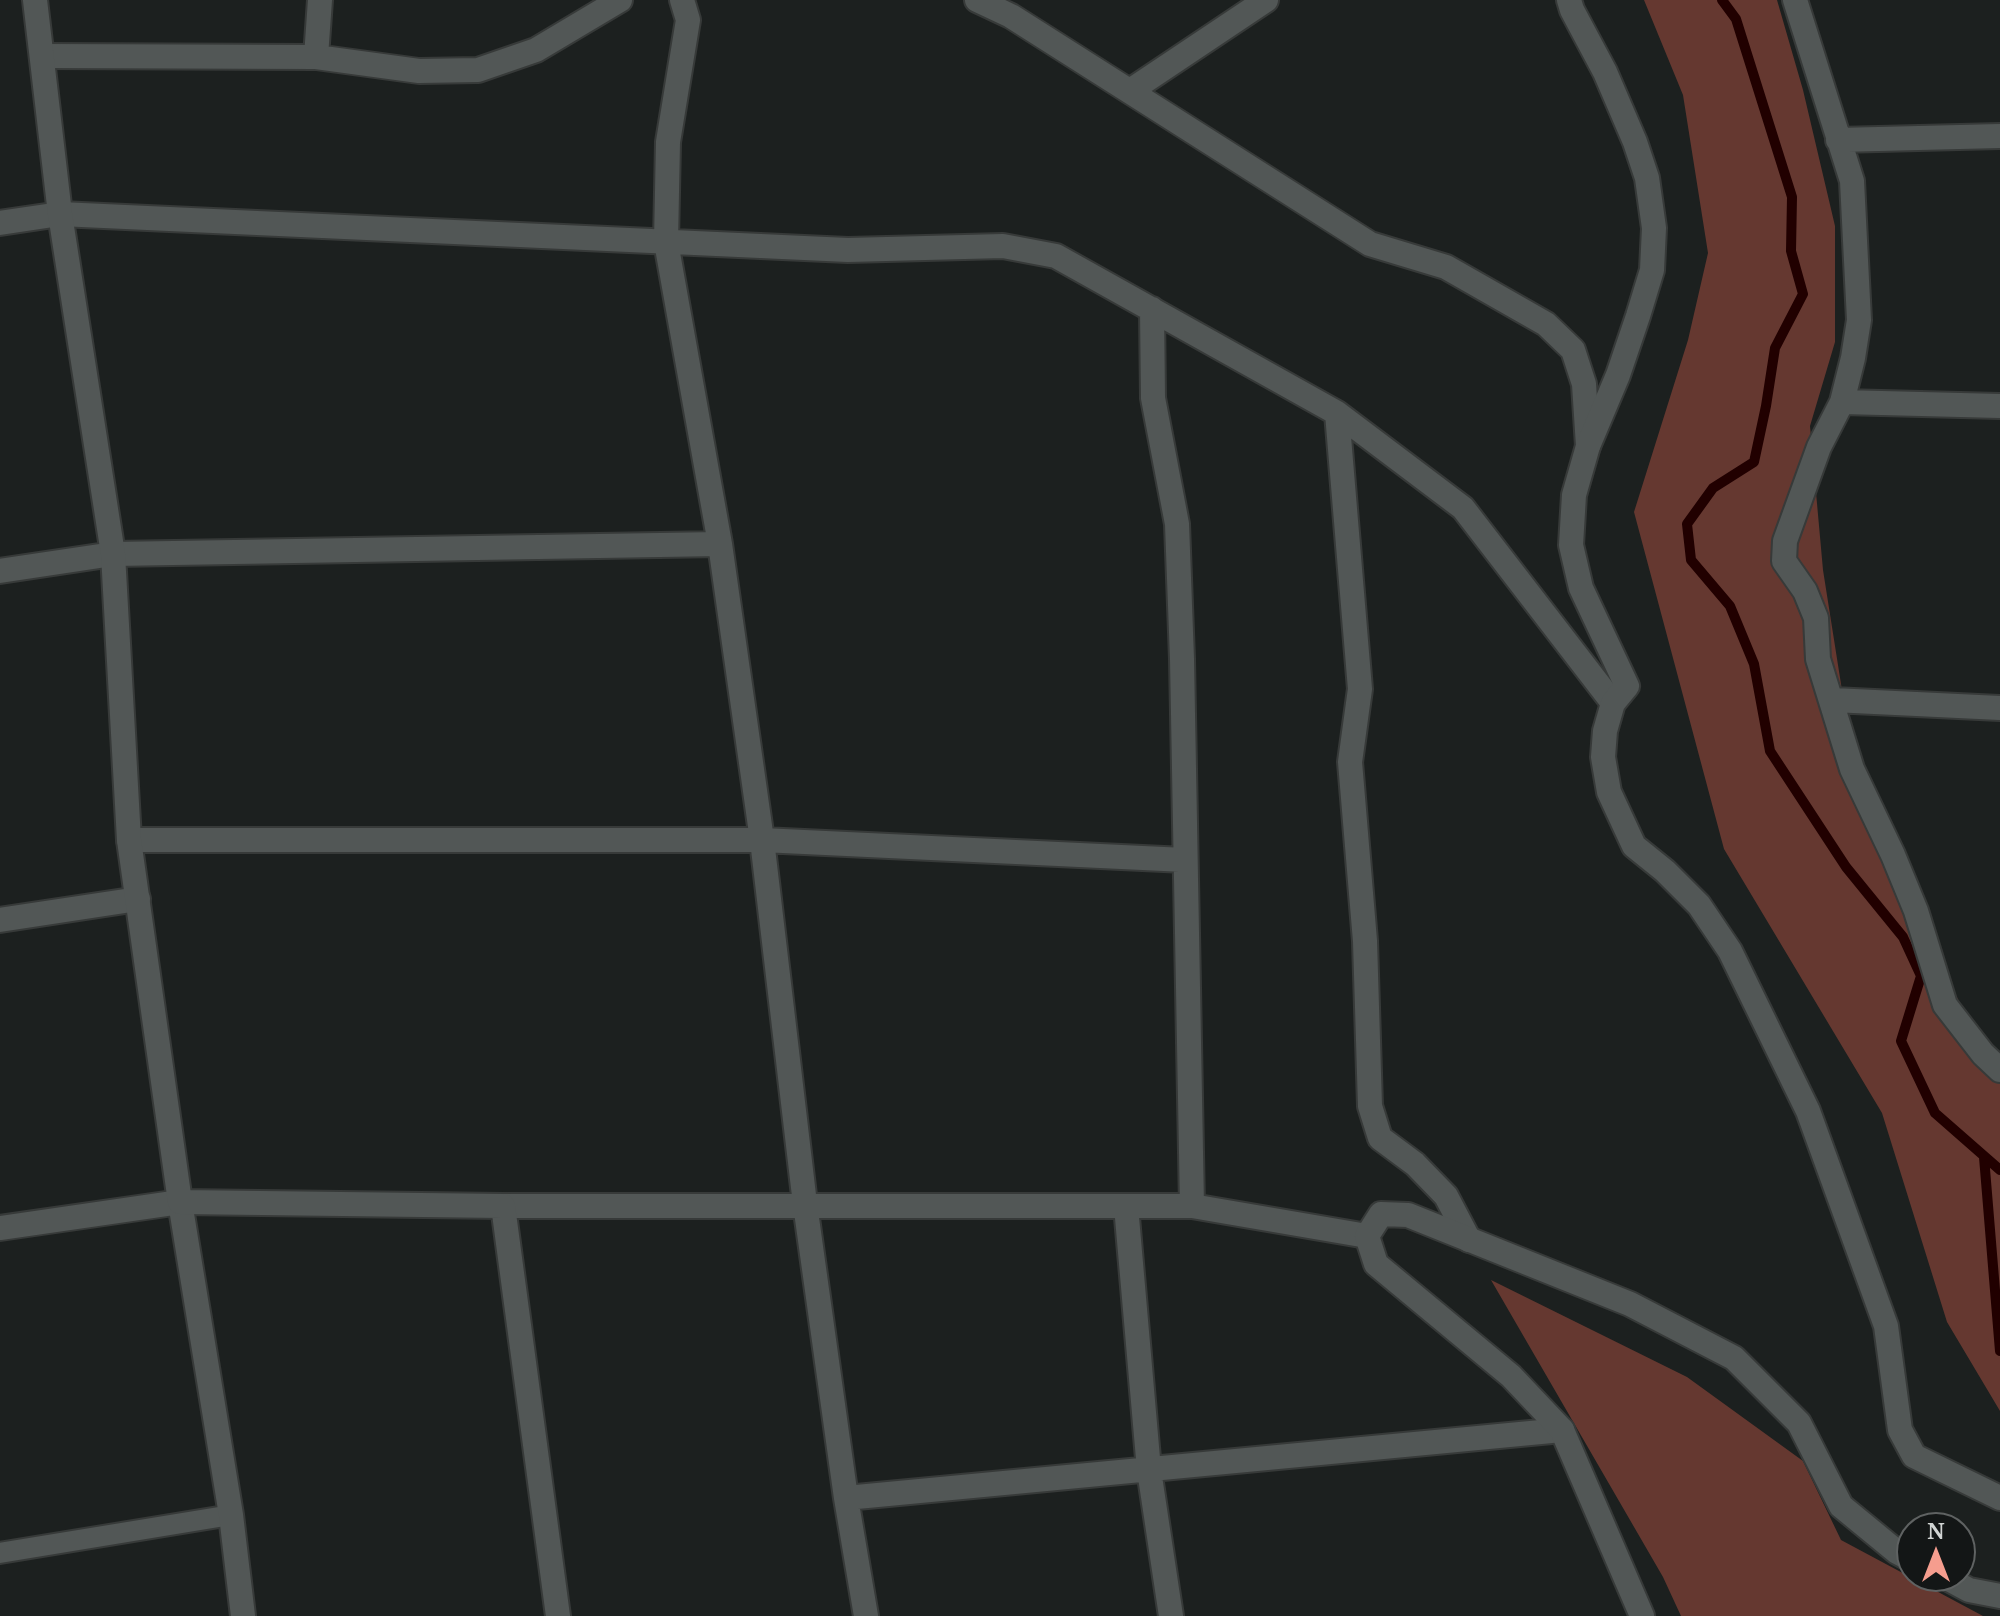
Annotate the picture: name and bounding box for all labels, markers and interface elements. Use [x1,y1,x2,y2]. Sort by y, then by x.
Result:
north arrow [1896,1512,1976,1592]
text: N [1927,1515,1945,1545]

